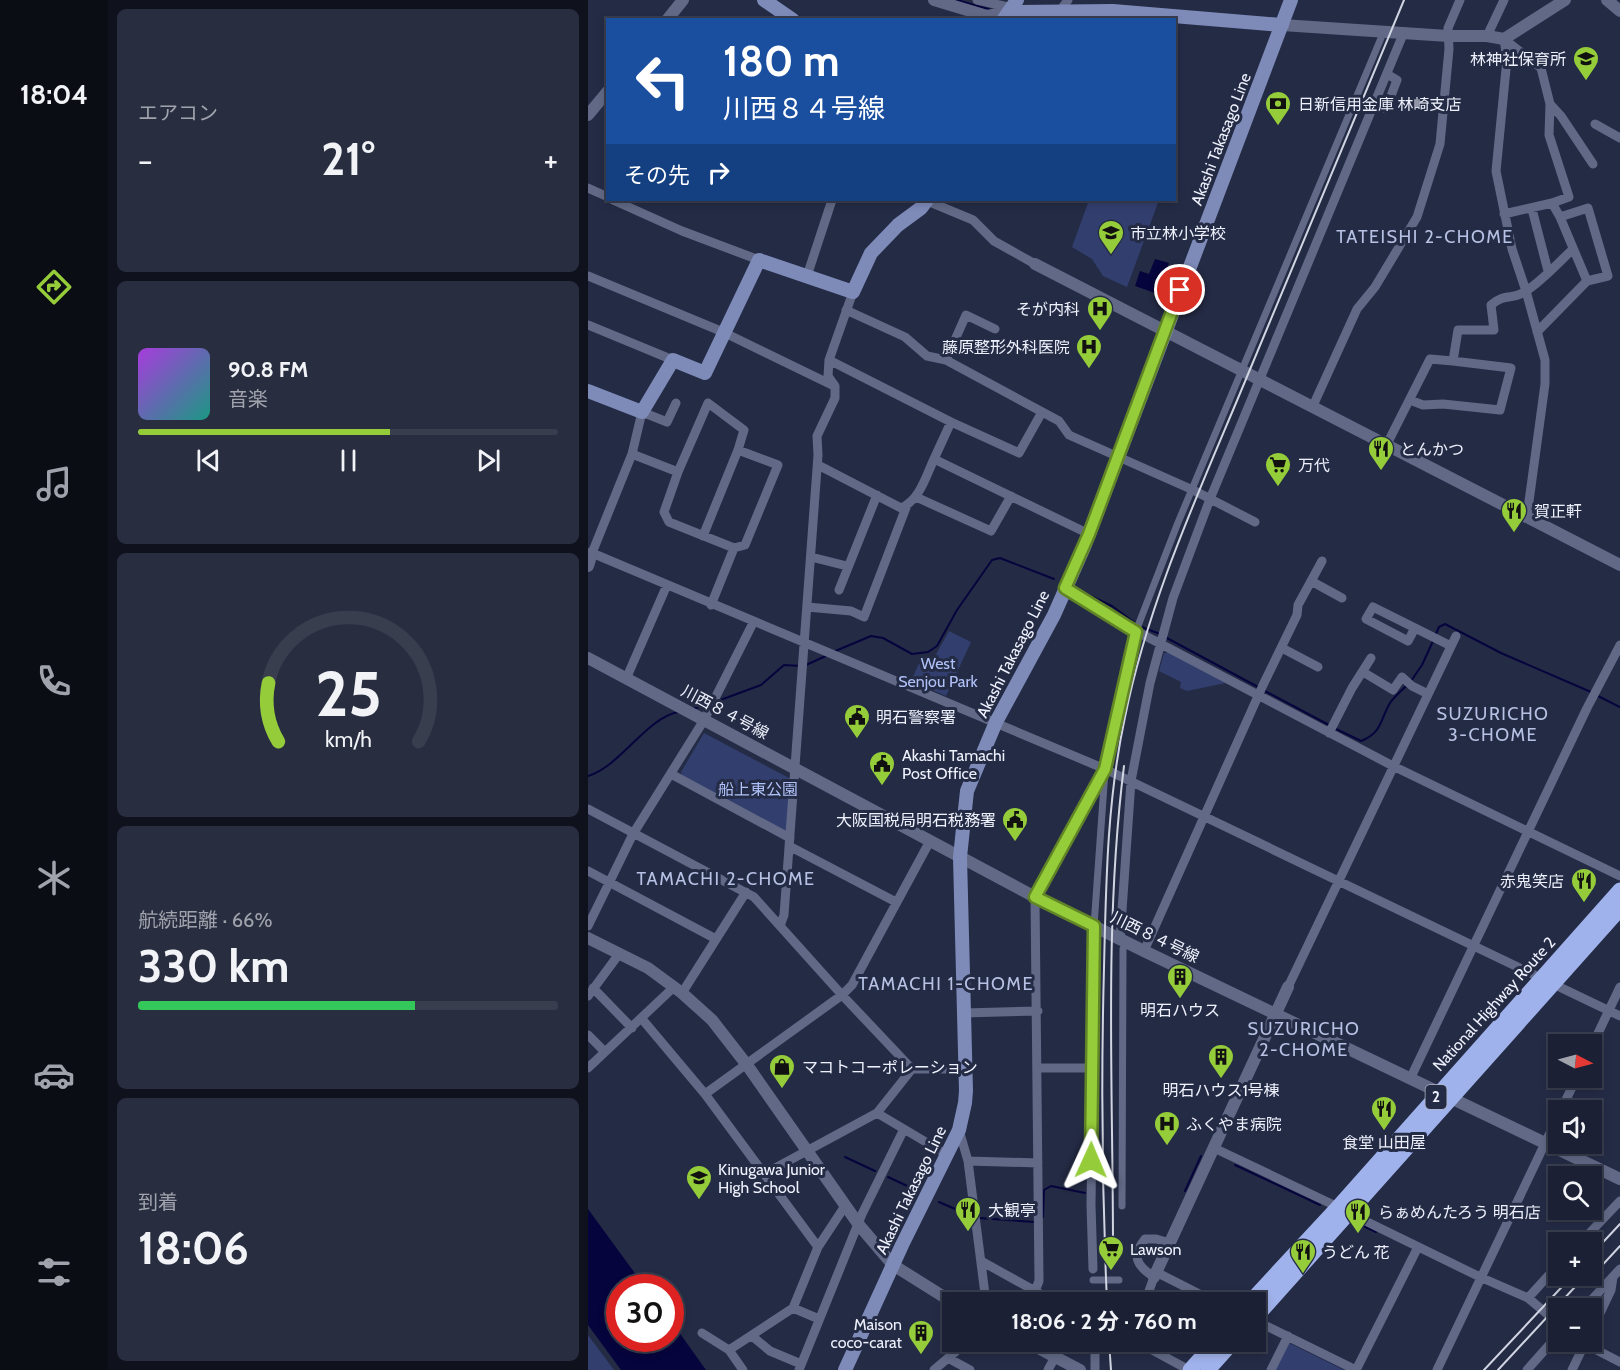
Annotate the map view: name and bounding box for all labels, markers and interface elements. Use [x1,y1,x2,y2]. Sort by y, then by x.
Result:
text: 180 m [723,35,839,87]
icon: left [624,42,702,120]
school or university icon: 林神社保育所 [1571,44,1601,82]
place label: 林神社保育所 [1470,50,1566,69]
street label: Akashi Takasago Line [1187,70,1255,208]
text: 18:04 [20,78,88,111]
bank icon: 日新信用金庫 林崎支店 [1263,89,1293,127]
text: 川西８４号線 [723,92,885,125]
place label: 日新信用金庫 林崎支店 [1298,95,1462,114]
text: エアコン [138,101,218,125]
text: 21° [321,132,375,186]
text: − [138,140,153,180]
text: + [543,140,558,180]
icon: right [702,156,735,189]
text: その先 [624,162,690,189]
school or university icon: 市立林小学校 [1096,218,1126,256]
place label: 市立林小学校 [1130,224,1226,243]
district label: TATEISHI 2-CHOME [1336,226,1514,248]
pin [1154,264,1205,315]
icon: directions [33,266,75,308]
icon: arrive [1163,273,1196,306]
hospital icon: そが内科 [1085,294,1115,332]
place label: そが内科 [1016,300,1080,319]
hospital icon: 藤原整形外科医院 [1074,332,1104,370]
place label: 藤原整形外科医院 [942,338,1070,357]
text: 90.8 FM [228,356,308,383]
text: 音楽 [228,387,268,411]
restaurant icon: とんかつ [1366,434,1396,472]
place label: とんかつ [1400,440,1464,459]
icon: previous [192,444,225,477]
icon: pause [332,444,365,477]
icon: next [472,444,505,477]
supermarket icon: 万代 [1263,450,1293,488]
place label: 万代 [1298,456,1330,475]
icon: music [33,463,75,505]
restaurant icon: 賀正軒 [1499,496,1529,534]
place label: 賀正軒 [1534,502,1582,521]
street label: Akashi Takasago Line [973,587,1053,721]
park label: West Senjou Park [898,654,979,691]
text: 25 [315,656,381,732]
icon: phone [33,660,75,702]
street label: 川西８４号線 [678,681,772,743]
public building icon: 明石警察署 [842,702,872,740]
district label: SUZURICHO 3-CHOME [1437,703,1549,746]
place label: 明石警察署 [876,708,956,727]
text: km/h [325,726,371,752]
place label: Akashi Tamachi Post Office [902,746,1005,783]
public building icon: Akashi Tamachi Post Office [867,749,897,787]
park label: 船上東公園 [718,780,798,799]
public building icon: 大阪国税局明石税務署 [1000,805,1030,843]
place label: 大阪国税局明石税務署 [836,811,996,830]
icon: climate [33,857,75,899]
restaurant icon: 赤鬼笑店 [1569,866,1599,904]
district label: TAMACHI 2-CHOME [636,868,816,890]
place label: 赤鬼笑店 [1500,872,1564,891]
street label: 川西８４号線 [1108,907,1202,967]
text: 航続距離 · 66% [138,908,272,932]
street label: National Highway Route 2 [1429,933,1559,1075]
text: 330 km [138,939,289,993]
building icon: 明石ハウス [1165,962,1195,1000]
district label: TAMACHI 1-CHOME [858,973,1034,995]
place label: 明石ハウス [1140,1001,1220,1020]
district label: SUZURICHO 2-CHOME [1248,1018,1360,1061]
north arrow [1548,1034,1602,1088]
map controls [1548,1034,1602,1352]
building icon: 明石ハウス1号棟 [1206,1042,1236,1080]
shop icon: マコトコーポレーション [767,1052,797,1090]
icon: car [33,1054,75,1096]
place label: マコトコーポレーション [802,1058,978,1077]
place label: 明石ハウス1号棟 [1162,1081,1280,1100]
road number: 2 [1426,1085,1446,1109]
restaurant icon: 食堂 山田屋 [1369,1094,1399,1132]
button: sound [1548,1100,1602,1154]
hospital icon: ふくやま病院 [1152,1109,1182,1147]
place label: ふくやま病院 [1186,1115,1282,1134]
street label: Akashi Takasago Line [872,1123,950,1257]
position arrow [1059,1128,1123,1192]
place label: 食堂 山田屋 [1342,1133,1426,1152]
place label: Kinugawa Junior High School [718,1160,826,1197]
school or university icon: Kinugawa Junior High School [684,1163,714,1201]
button: search [1548,1166,1602,1220]
text: 到着 [138,1190,178,1214]
restaurant icon: 大観亭 [953,1195,983,1233]
restaurant icon: らぁめんたろう 明石店 [1343,1197,1373,1235]
place label: 大観亭 [988,1201,1036,1220]
place label: らぁめんたろう 明石店 [1378,1203,1541,1222]
text: 18:06 [138,1221,249,1275]
button: + [1548,1232,1602,1286]
supermarket icon: Lawson [1096,1234,1126,1272]
restaurant icon: うどん 花 [1288,1237,1318,1275]
place label: Lawson [1130,1240,1182,1259]
place label: うどん 花 [1322,1243,1390,1262]
icon: filters [33,1251,75,1293]
speed limit sign: 30 [606,1274,684,1352]
button: − [1548,1298,1602,1352]
text: 18:06 · 2 分 · 760 m [1011,1308,1197,1335]
place label: Maison coco-carat [831,1315,903,1352]
building icon: Maison coco-carat [906,1318,936,1356]

